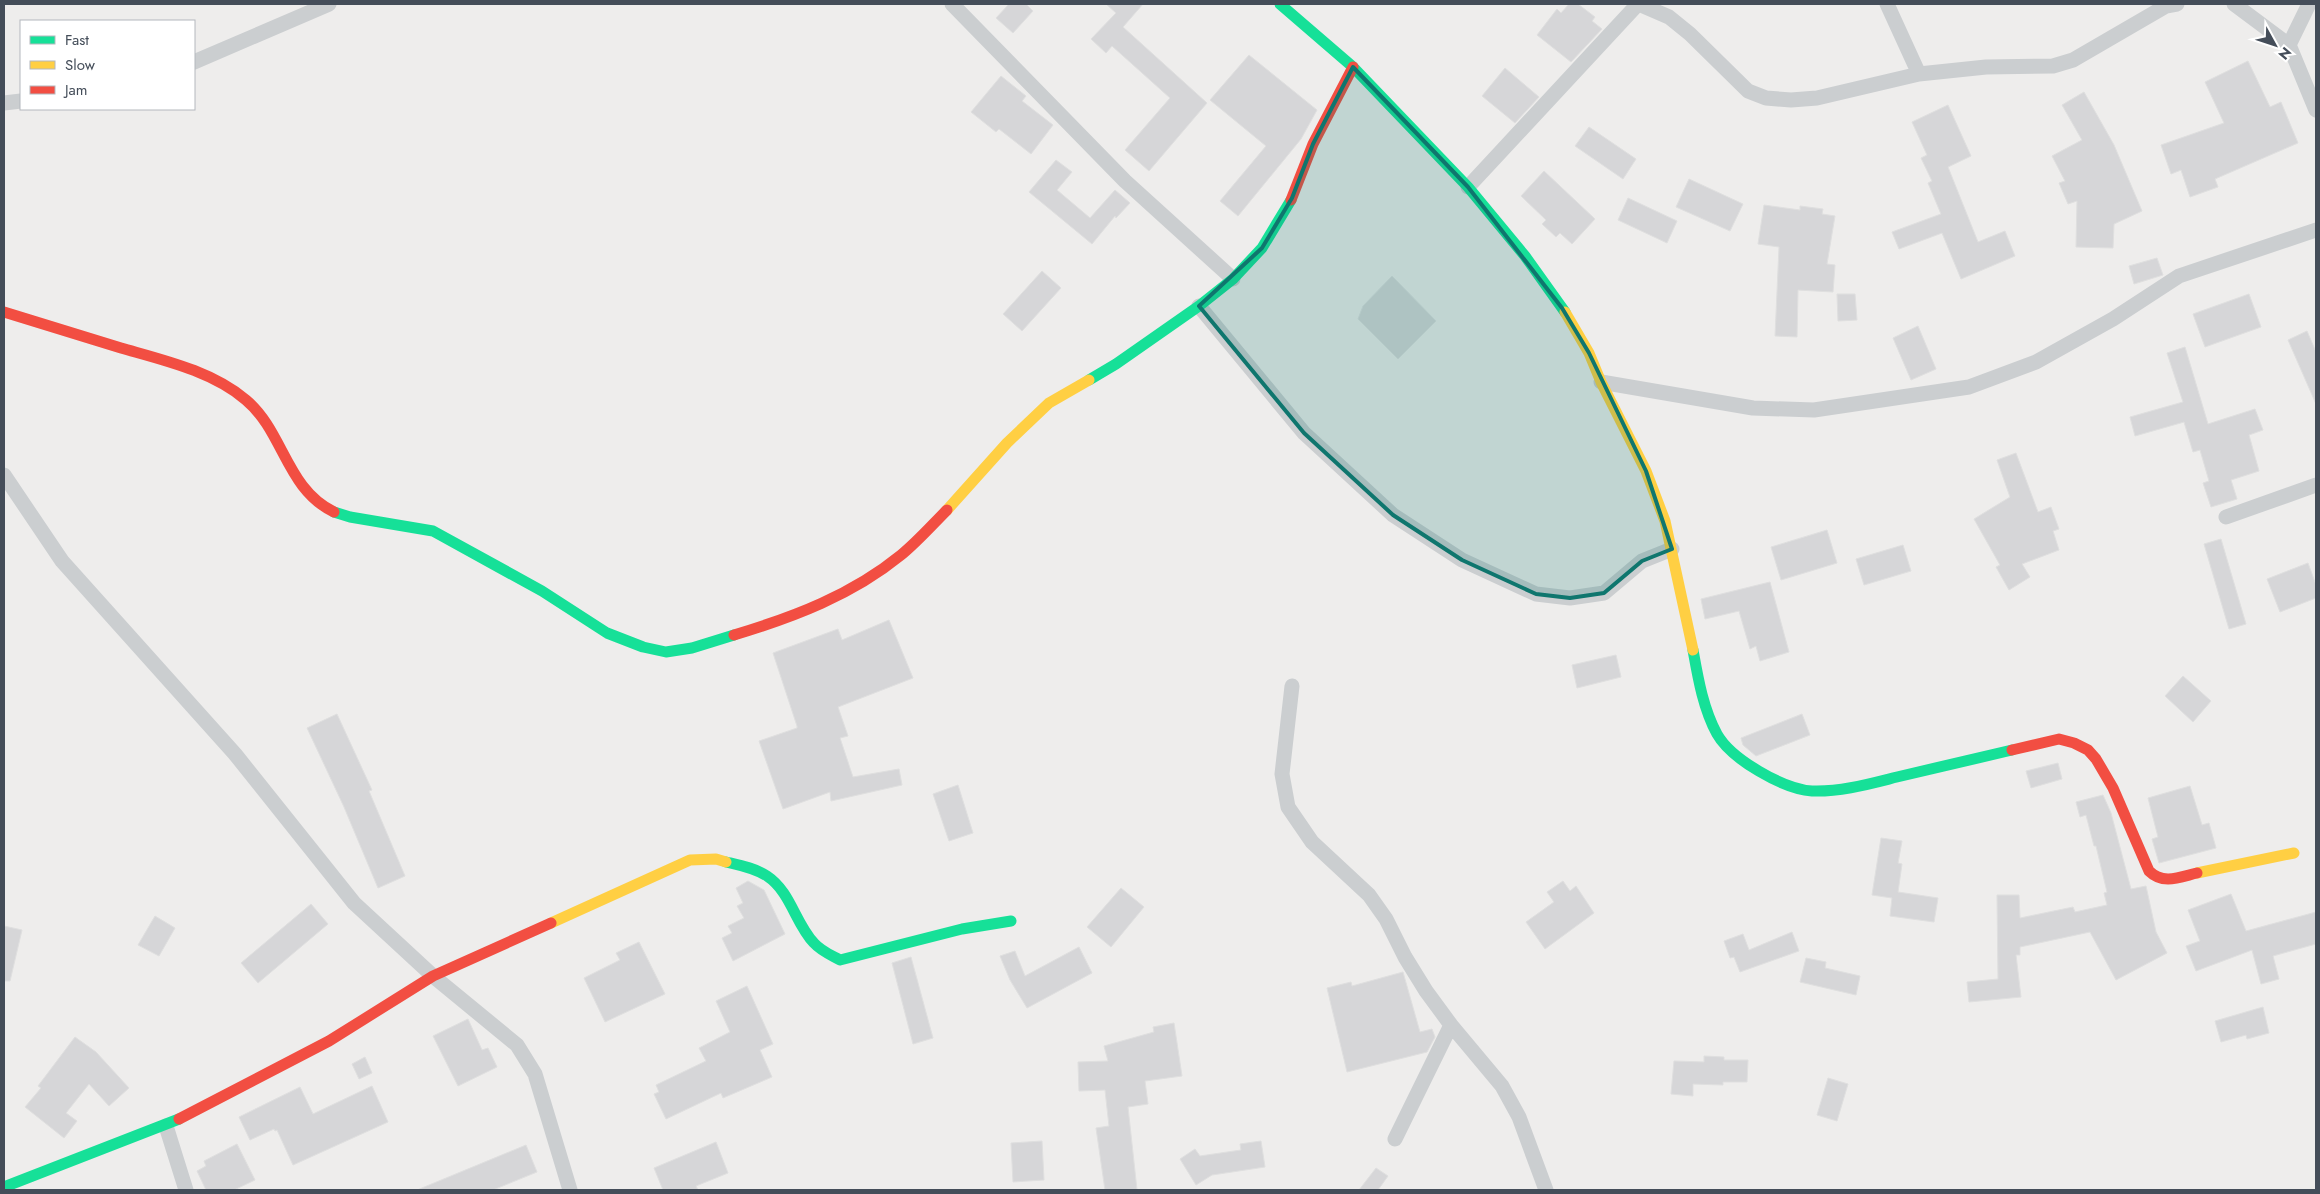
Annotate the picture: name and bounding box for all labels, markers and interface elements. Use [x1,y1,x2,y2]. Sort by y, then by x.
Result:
legend [20,20,195,110]
north arrow [2250,20,2300,70]
text: Fast [65,29,89,51]
text: N [2274,43,2296,64]
text: Slow [65,54,96,76]
text: Jam [63,79,88,101]

